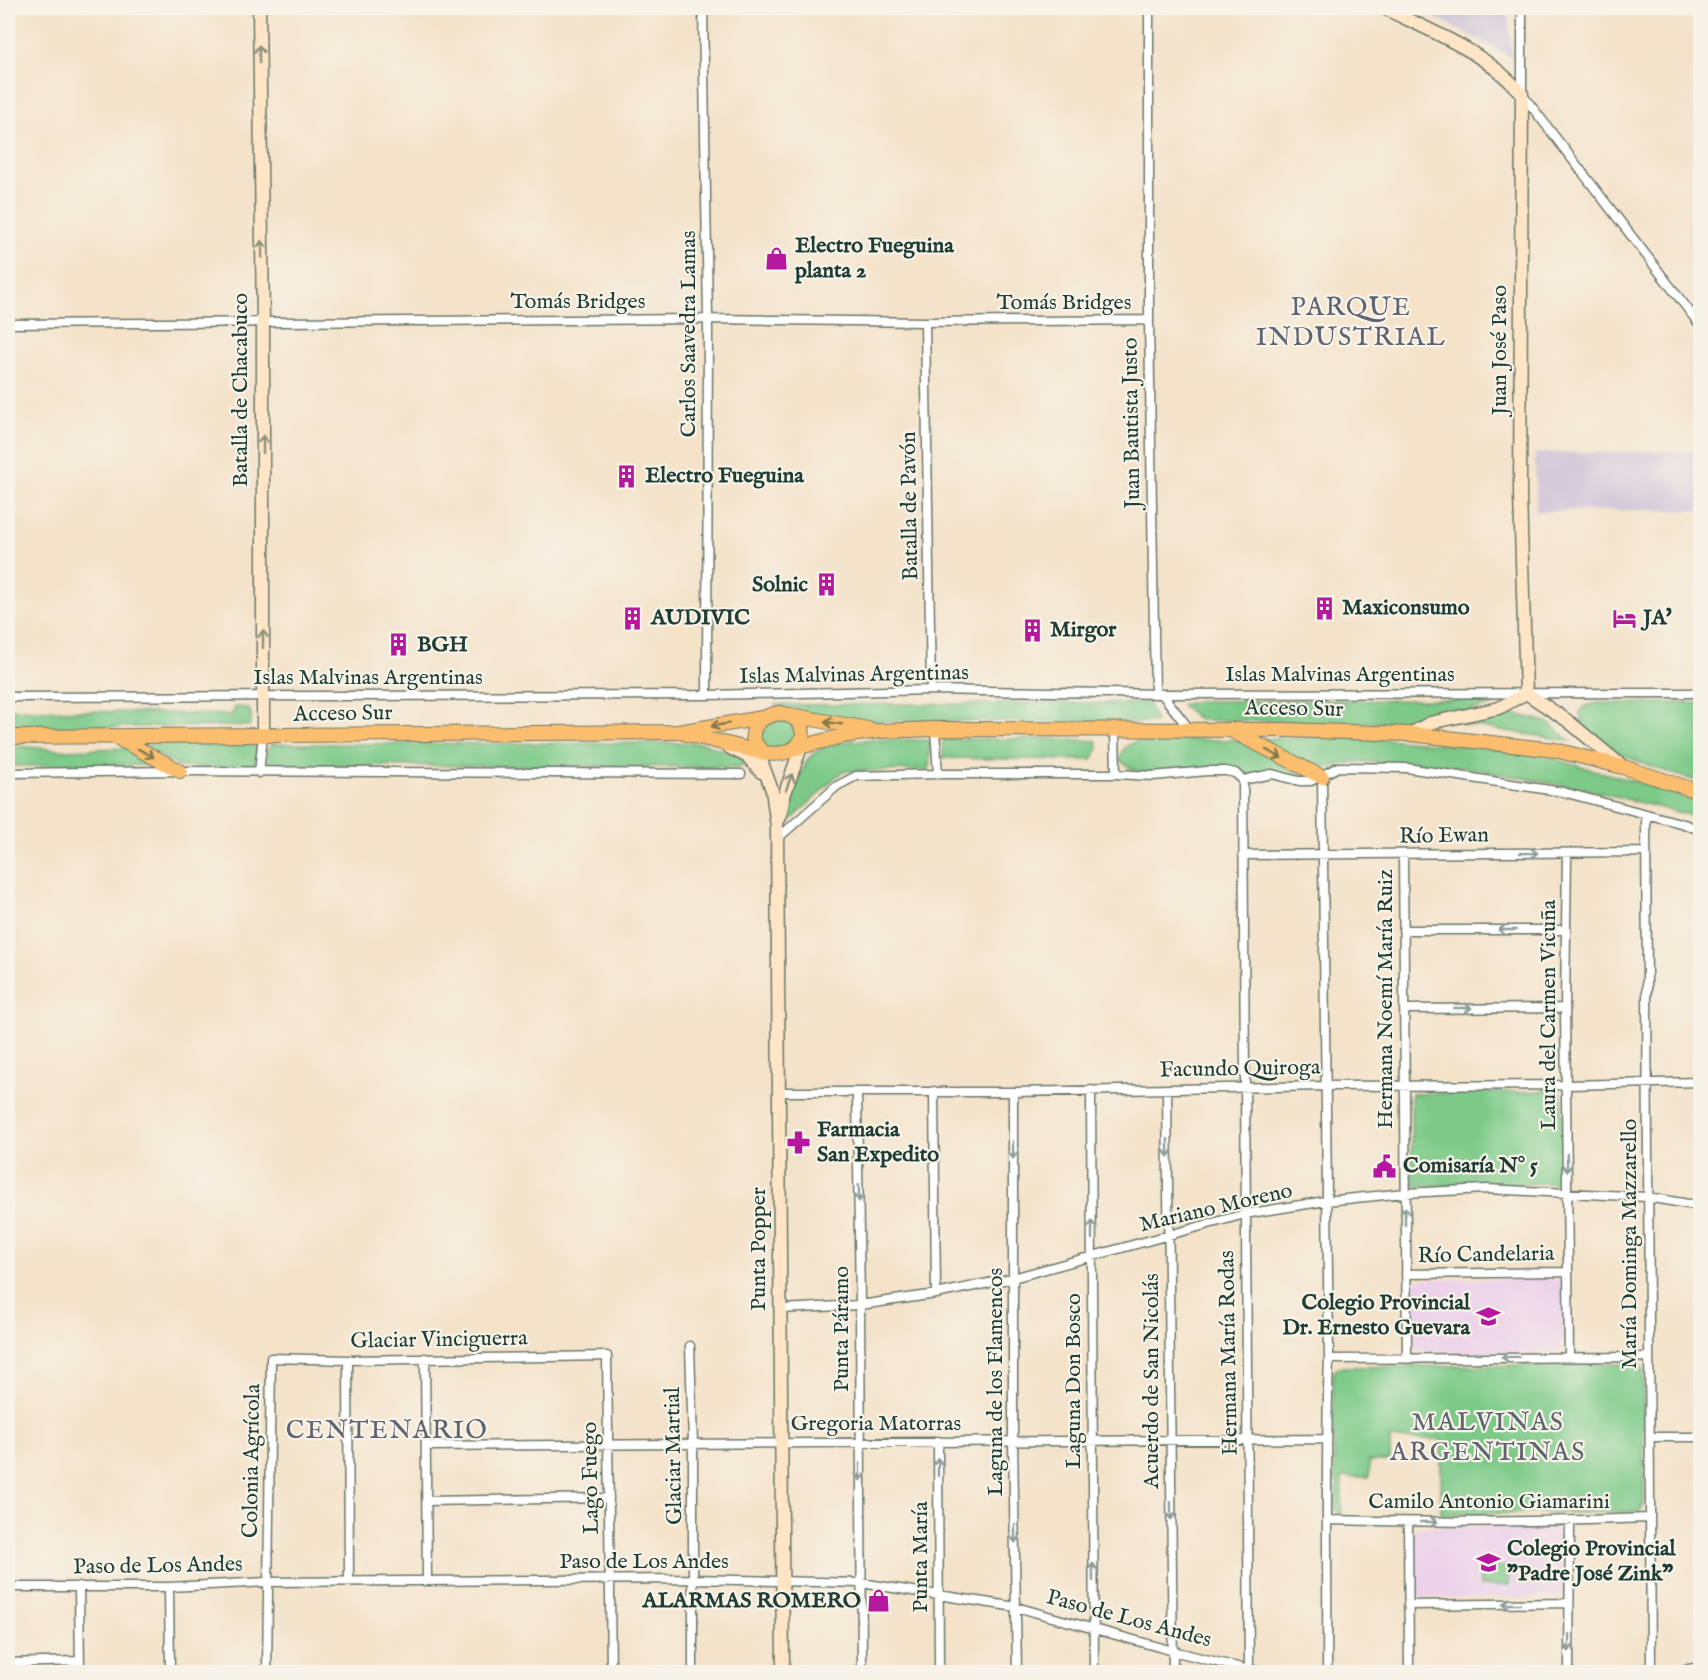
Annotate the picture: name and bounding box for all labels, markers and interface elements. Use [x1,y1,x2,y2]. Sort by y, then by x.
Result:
one-way arrow [253,44,265,64]
street label: Carlos Saavedra Lamas [675,231,703,437]
place label: Electro Fueguina planta 2 [794,232,954,285]
one-way arrow [256,239,268,259]
shop icon: Electro Fueguina planta 2 [764,246,790,272]
street label: Juan José Paso [1486,285,1514,418]
street label: Tomás Bridges [511,288,645,316]
street label: Tomás Bridges [997,289,1131,317]
district label: PARQUE INDUSTRIAL [1256,291,1446,354]
street label: Batalla de Chacabuco [227,293,255,487]
street label: Juan Bautista Justo [1117,337,1148,512]
street label: Batalla de Pavón [895,431,925,581]
one-way arrow [257,434,269,454]
place label: Electro Fueguina [645,462,804,490]
building icon: Electro Fueguina [614,463,640,489]
place label: Solnic [752,571,809,599]
building icon: Solnic [813,572,839,598]
place label: Maxiconsumo [1342,594,1470,622]
building icon: Maxiconsumo [1311,595,1337,621]
place label: AUDIVIC [650,604,750,632]
place label: JA' [1640,604,1672,632]
building icon: AUDIVIC [620,605,646,631]
hotel icon: JA' [1612,605,1638,631]
place label: Mirgor [1050,616,1117,644]
building icon: Mirgor [1019,617,1045,643]
one-way arrow [257,629,269,649]
place label: BGH [417,631,468,659]
building icon: BGH [386,632,412,658]
street label: Islas Malvinas Argentinas [739,659,969,691]
street label: Islas Malvinas Argentinas [1225,661,1455,689]
street label: Islas Malvinas Argentinas [253,664,483,692]
street label: Acceso Sur [1243,694,1344,724]
street label: Acceso Sur [292,699,393,729]
one-way arrow [823,717,843,728]
one-way arrow [711,719,731,730]
one-way arrow [137,747,154,759]
one-way arrow [1265,749,1283,760]
one-way arrow [785,773,796,792]
street label: Río Ewan [1399,821,1489,851]
one-way arrow [1519,847,1539,859]
street label: Hermana Noemí María Ruiz [1372,869,1400,1129]
street label: Laura del Carmen Vicuña [1535,899,1563,1130]
one-way arrow [1498,924,1518,936]
one-way arrow [1452,1003,1472,1014]
street label: Facundo Quiroga [1159,1054,1321,1084]
place label: Farmacia San Expedito [817,1116,939,1169]
street label: María Dominga Mazzarello [1616,1118,1644,1369]
pharmacy icon: Farmacia San Expedito [786,1130,812,1156]
one-way arrow [1162,1137,1174,1157]
one-way arrow [1007,1140,1019,1160]
place label: Comisaría N° 5 [1403,1152,1538,1180]
public building icon: Comisaría N° 5 [1372,1153,1398,1179]
one-way arrow [1561,1153,1573,1173]
street label: Mariano Moreno [1137,1177,1295,1239]
one-way arrow [853,1183,864,1203]
street label: Punta Popper [745,1187,773,1311]
one-way arrow [1399,1207,1411,1227]
one-way arrow [1086,1221,1098,1241]
street label: Río Candelaria [1417,1240,1555,1270]
street label: Hermana María Rodas [1213,1250,1245,1456]
street label: Punta Páramo [828,1266,856,1392]
street label: Laguna de los Flamencos [982,1268,1010,1496]
street label: Acuerdo de San Nicolás [1138,1273,1166,1490]
place label: Colegio Provincial Dr. Ernesto Guevara [1282,1289,1471,1342]
street label: Laguna Don Bosco [1060,1293,1088,1469]
school or university icon: Colegio Provincial Dr. Ernesto Guevara [1475,1303,1501,1329]
street label: Glaciar Vinciguerra [350,1324,528,1356]
one-way arrow [1501,1351,1521,1363]
street label: Colonia Agrícola [237,1383,267,1538]
street label: Glaciar Martial [659,1387,689,1525]
district label: MALVINAS ARGENTINAS [1389,1406,1586,1469]
street label: Gregoria Matorras [791,1410,961,1438]
district label: CENTENARIO [286,1414,488,1447]
street label: Lago Fuego [576,1421,606,1535]
one-way arrow [932,1458,944,1478]
one-way arrow [854,1462,866,1482]
street label: Camilo Antonio Giamarini [1368,1488,1610,1516]
one-way arrow [1165,1500,1177,1520]
street label: Punta María [907,1501,935,1613]
one-way arrow [1418,1516,1438,1528]
one-way arrow [1009,1524,1021,1544]
place label: Colegio Provincial "Padre José Zink" [1507,1535,1677,1588]
street label: Paso de Los Andes [559,1548,729,1576]
school or university icon: Colegio Provincial "Padre José Zink" [1476,1549,1502,1575]
street label: Paso de Los Andes [73,1551,243,1581]
one-way arrow [1087,1563,1099,1583]
street label: Paso de Los Andes [1044,1584,1214,1654]
place label: ALARMAS ROMERO [642,1587,861,1615]
shop icon: ALARMAS ROMERO [866,1588,892,1614]
one-way arrow [1501,1598,1521,1610]
one-way arrow [1563,1632,1575,1652]

